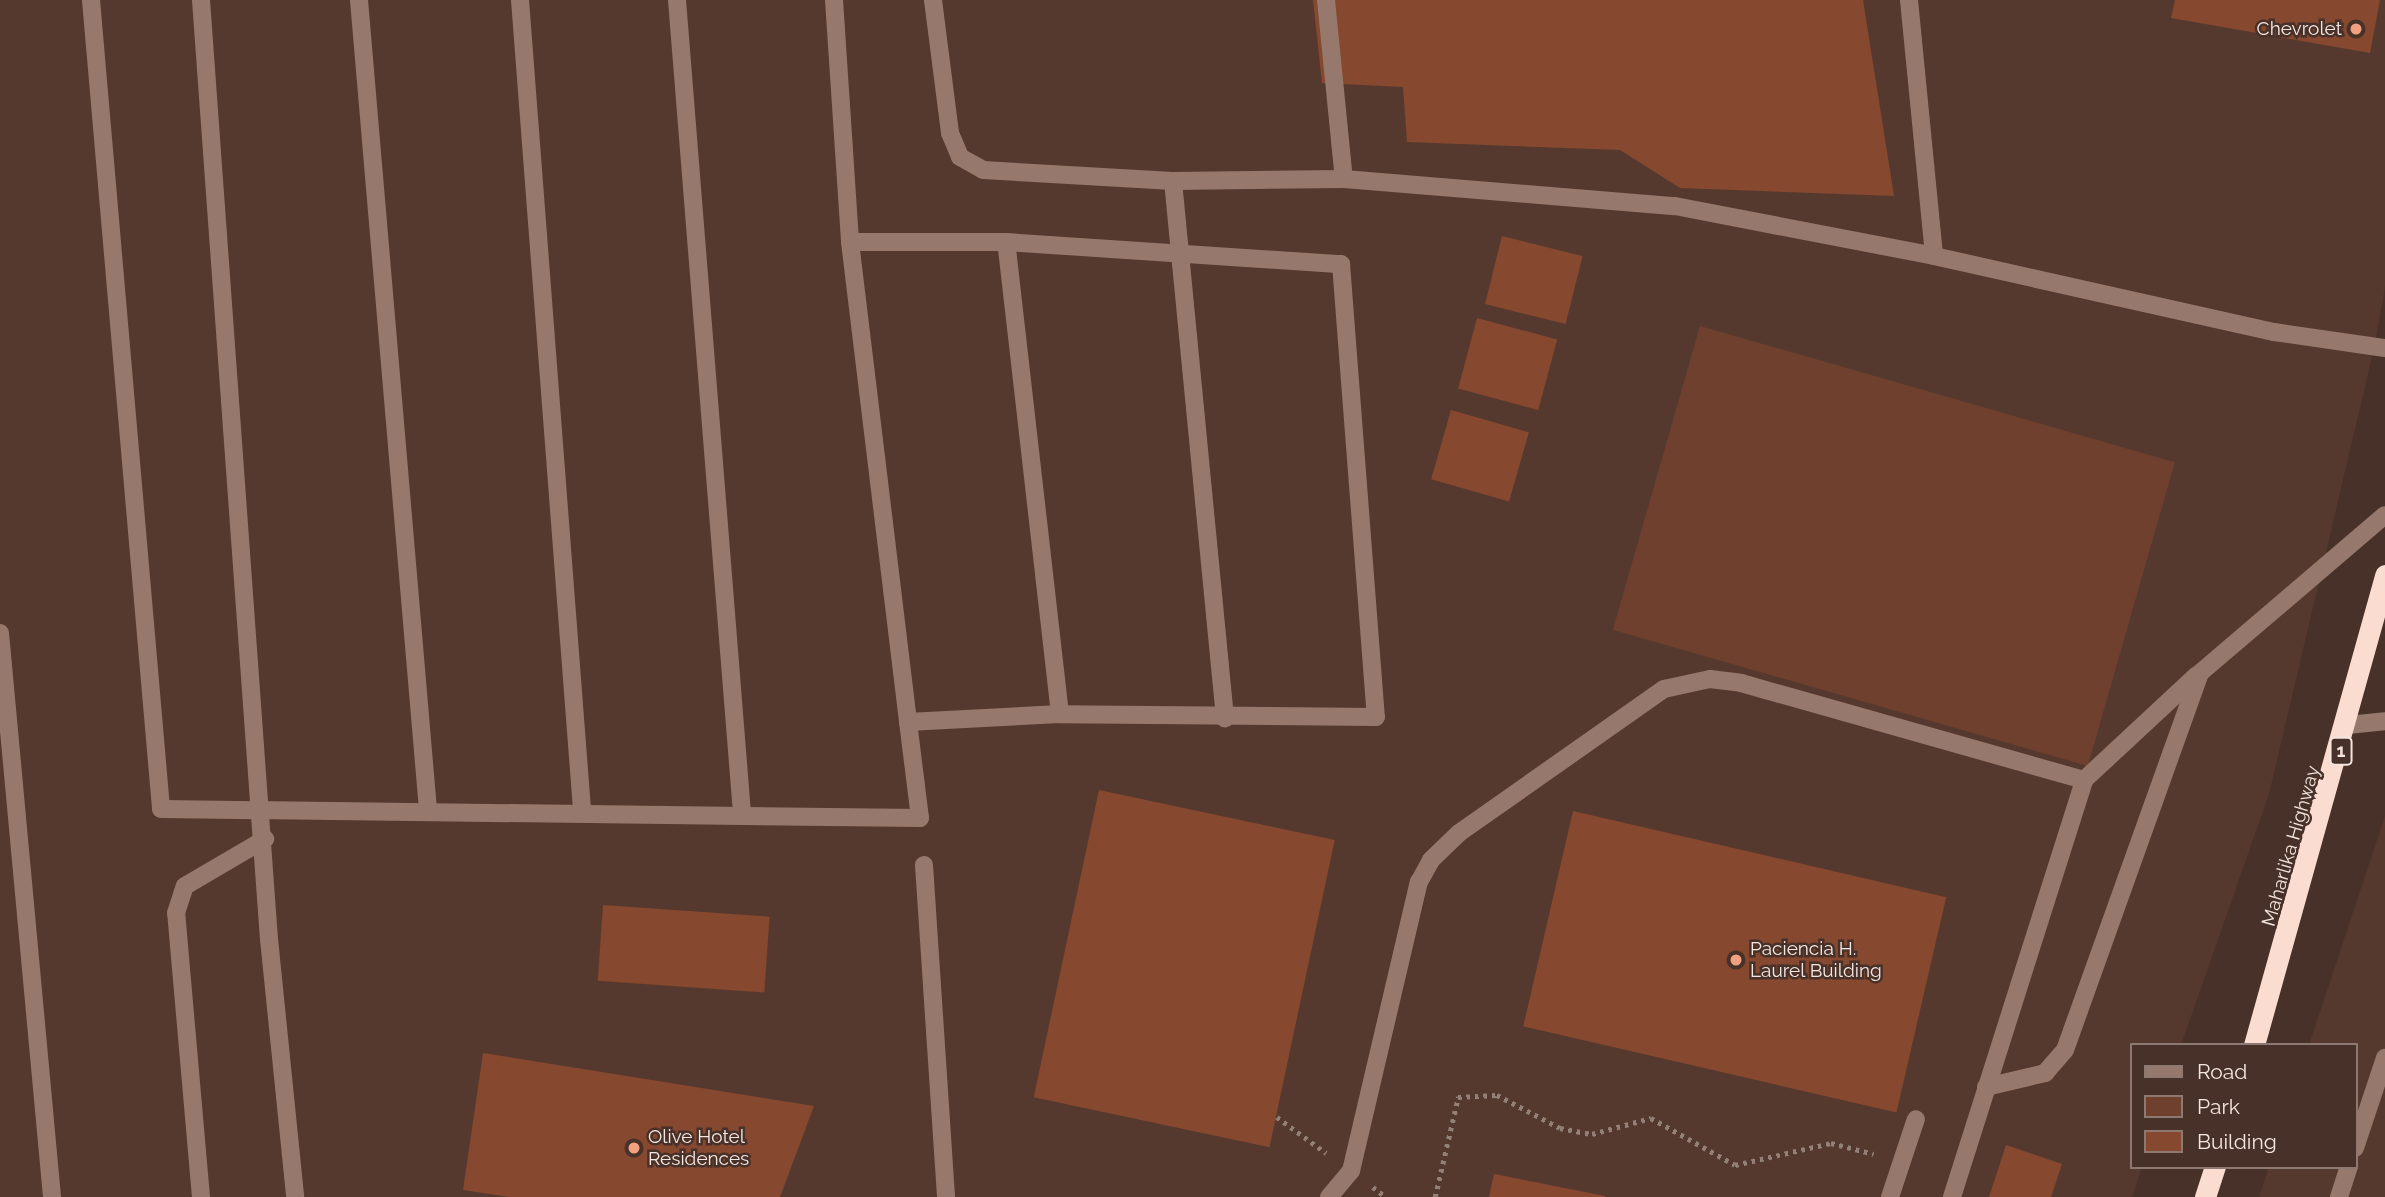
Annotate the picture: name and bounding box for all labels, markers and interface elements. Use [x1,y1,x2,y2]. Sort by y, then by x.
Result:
place label: Chevrolet [2257,18,2342,40]
marker: Chevrolet [2348,21,2364,37]
road number: 1 [2329,736,2353,766]
street label: Maharlika Highway [2257,763,2325,929]
place label: Paciencia H. Laurel Building [1750,938,1882,982]
marker: Paciencia H. Laurel Building [1728,952,1744,968]
legend [2130,1043,2357,1169]
text: Road [2197,1059,2247,1084]
text: Park [2197,1094,2240,1119]
place label: Olive Hotel Residences [648,1126,749,1170]
text: Building [2197,1129,2277,1154]
marker: Olive Hotel Residences [626,1140,642,1156]

